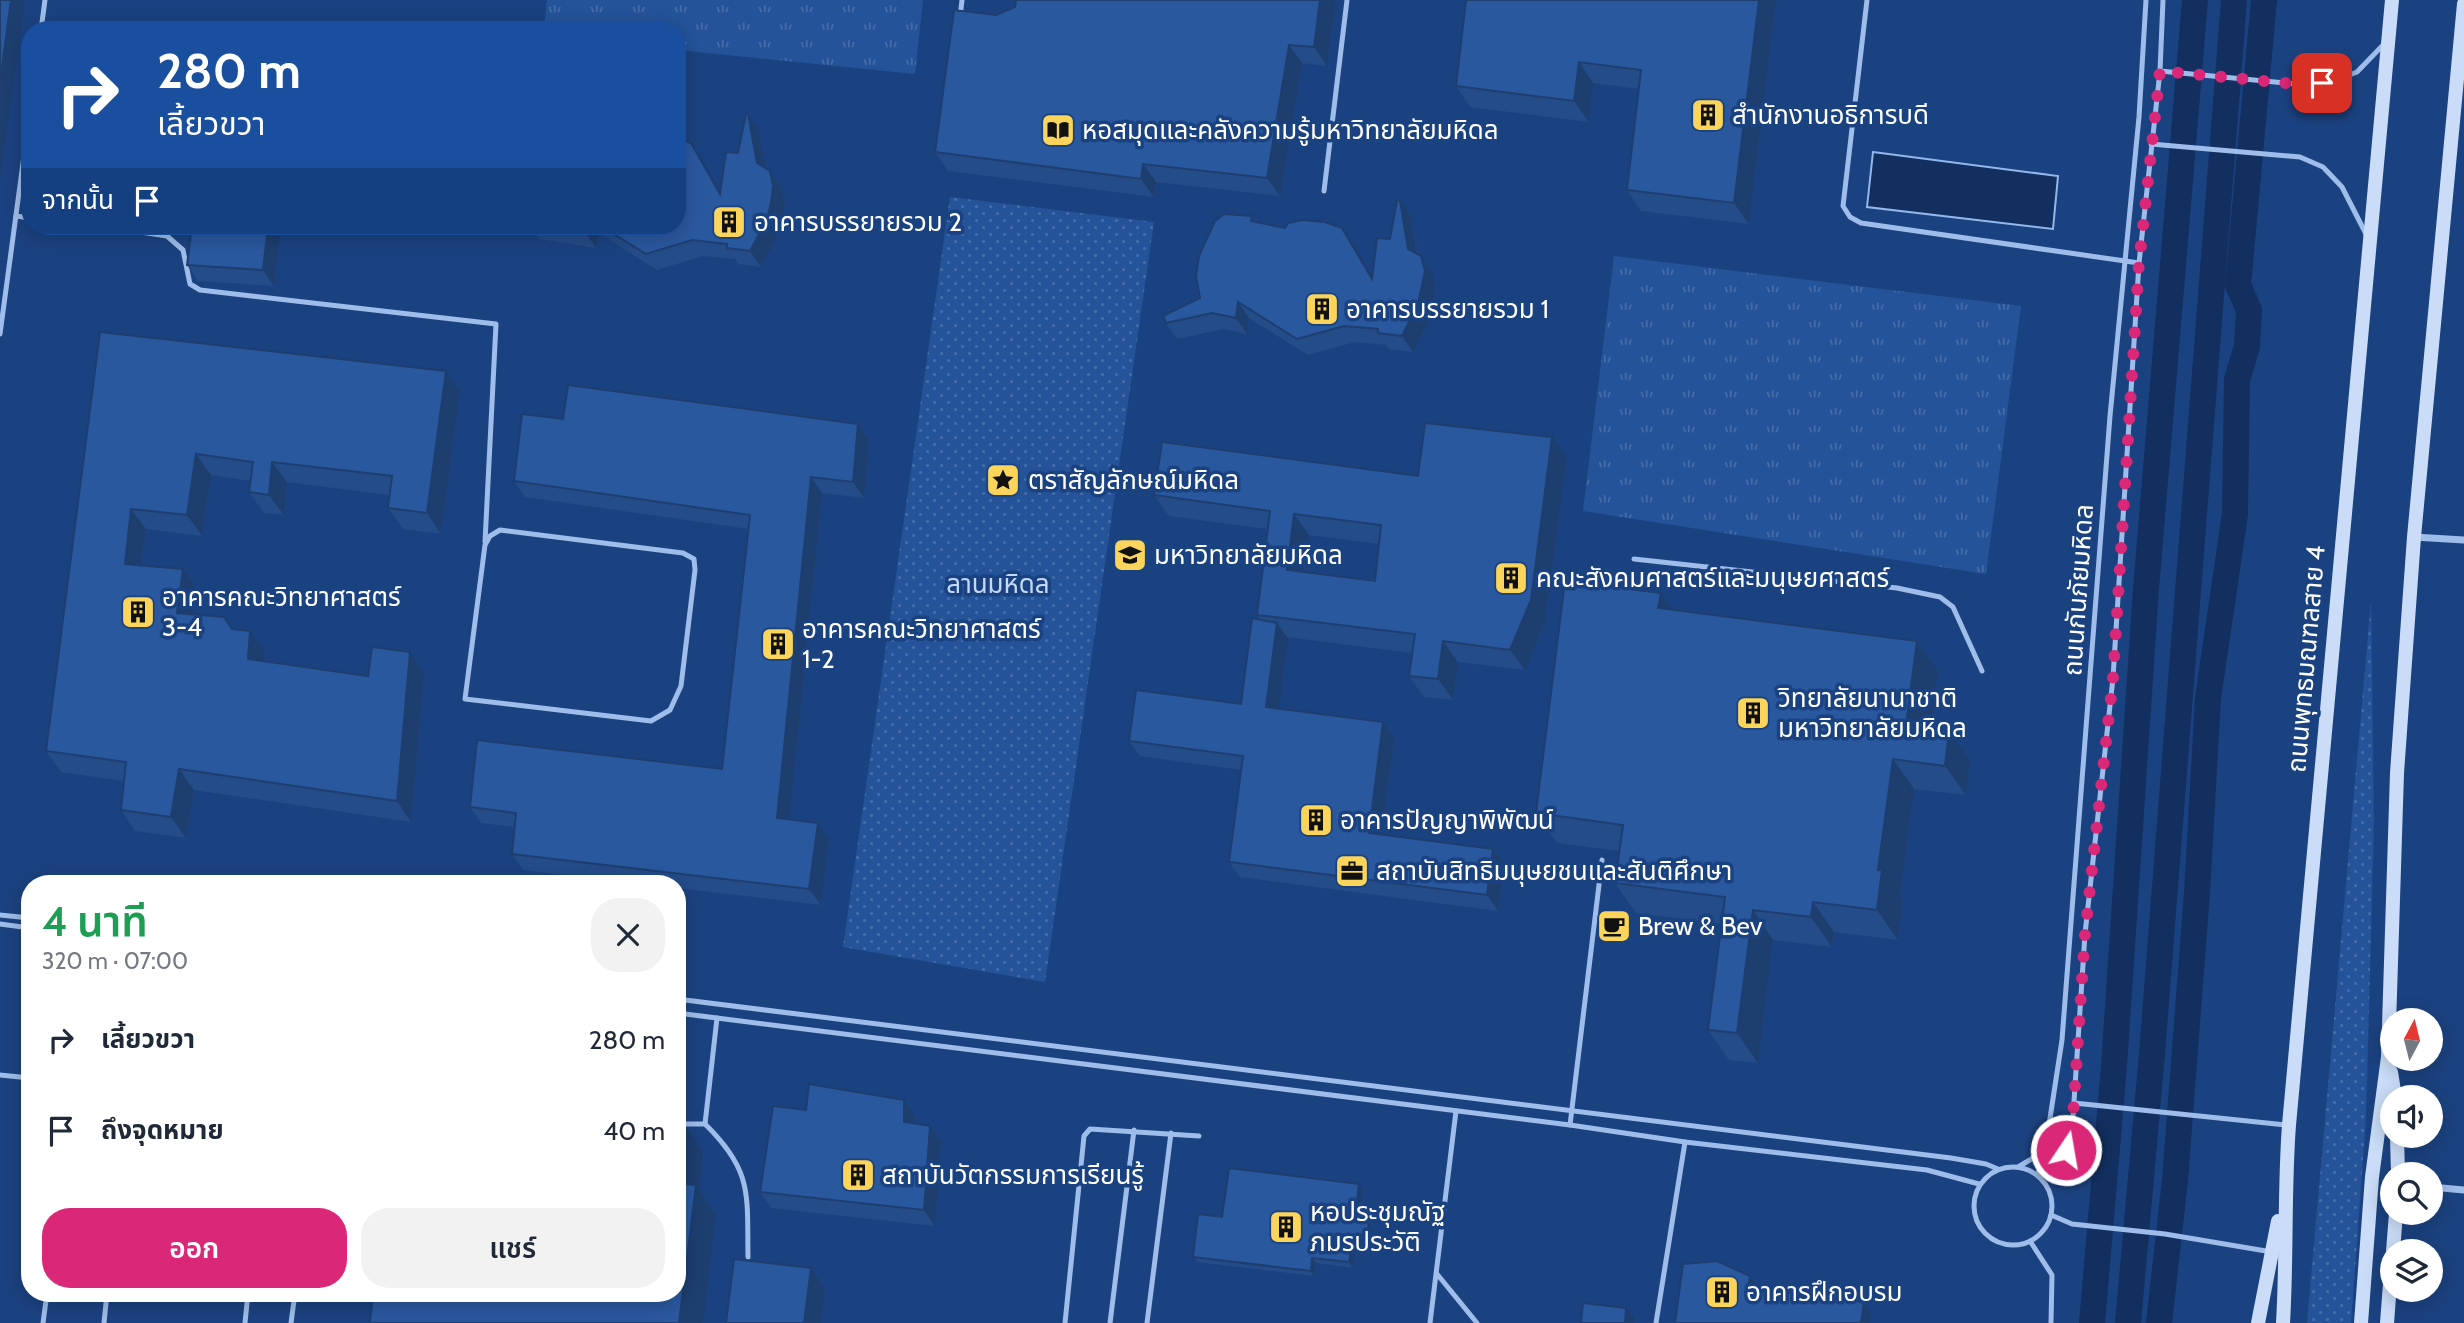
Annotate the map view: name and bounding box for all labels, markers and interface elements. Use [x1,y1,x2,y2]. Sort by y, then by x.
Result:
text: 280 m [157,41,301,100]
icon: right [42,49,133,140]
pin [2292,53,2352,113]
icon: arrive [2303,64,2341,102]
building icon: สำนักงานอธิการบดี [1689,96,1727,134]
place label: สำนักงานอธิการบดี [1732,99,1929,131]
text: เลี้ยวขวา [157,104,265,143]
library icon: หอสมุดและคลังความรู้มหาวิทยาลัยมหิดล [1039,111,1077,149]
place label: หอสมุดและคลังความรู้มหาวิทยาลัยมหิดล [1082,114,1499,146]
icon: arrive [128,182,166,220]
text: จากนั้น [42,184,114,216]
building icon: อาคารบรรยายรวม 2 [710,203,748,241]
place label: อาคารบรรยายรวม 2 [754,206,962,238]
building icon: อาคารบรรยายรวม 1 [1303,290,1341,328]
place label: อาคารบรรยายรวม 1 [1346,293,1549,325]
place icon: ตราสัญลักษณ์มหิดล [984,461,1022,499]
place label: ตราสัญลักษณ์มหิดล [1028,464,1239,496]
street label: ถนนกันภัยมหิดล [2056,503,2100,677]
school or university icon: มหาวิทยาลัยมหิดล [1111,536,1149,574]
place label: มหาวิทยาลัยมหิดล [1154,539,1343,571]
street label: ถนนพุทธมณฑลสาย 4 [2280,544,2332,774]
building icon: คณะสังคมศาสตร์และมนุษยศาสตร์ [1492,559,1530,597]
place label: คณะสังคมศาสตร์และมนุษยศาสตร์ [1536,562,1891,594]
park label: ลานมหิดล [946,568,1050,600]
place label: อาคารคณะวิทยาศาสตร์ 3-4 [162,581,402,643]
building icon: อาคารคณะวิทยาศาสตร์ 3-4 [119,593,157,631]
place label: อาคารคณะวิทยาศาสตร์ 1-2 [802,613,1042,675]
building icon: อาคารคณะวิทยาศาสตร์ 1-2 [759,625,797,663]
place label: วิทยาลัยนานาชาติ มหาวิทยาลัยมหิดล [1777,682,1967,744]
building icon: วิทยาลัยนานาชาติ มหาวิทยาลัยมหิดล [1734,694,1772,732]
building icon: อาคารปัญญาพิพัฒน์ [1297,801,1335,839]
place label: อาคารปัญญาพิพัฒน์ [1340,804,1554,836]
office icon: สถาบันสิทธิมนุษยชนและสันติศึกษา [1333,852,1371,890]
place label: สถาบันสิทธิมนุษยชนและสันติศึกษา [1376,855,1732,887]
text: 4 นาที [42,895,148,947]
button: close [591,898,665,972]
cafe icon: Brew & Bev [1595,907,1633,945]
place label: Brew & Bev [1638,910,1763,942]
text: 320 m · 07:00 [42,947,188,975]
north arrow [2380,1008,2443,1071]
map controls [2380,1008,2443,1302]
icon: right [42,1021,80,1059]
text: เลี้ยวขวา [101,1023,195,1055]
text: 280 m [589,1024,665,1056]
button: sound [2380,1085,2443,1148]
icon: arrive [42,1112,80,1150]
position arrow [2029,1113,2103,1187]
text: ถึงจุดหมาย [101,1114,224,1146]
text: 40 m [603,1115,665,1147]
building icon: สถาบันวัตกรรมการเรียนรู้ [839,1156,877,1194]
place label: สถาบันวัตกรรมการเรียนรู้ [882,1159,1144,1191]
button: search [2380,1162,2443,1225]
place label: หอประชุมณัฐ ภมรประวัติ [1310,1196,1446,1258]
button: ออก [42,1208,347,1288]
button: แชร์ [361,1208,665,1288]
building icon: หอประชุมณัฐ ภมรประวัติ [1267,1208,1305,1246]
button: layers [2380,1239,2443,1302]
building icon: อาคารฝึกอบรม [1703,1273,1741,1311]
place label: อาคารฝึกอบรม [1746,1276,1903,1308]

